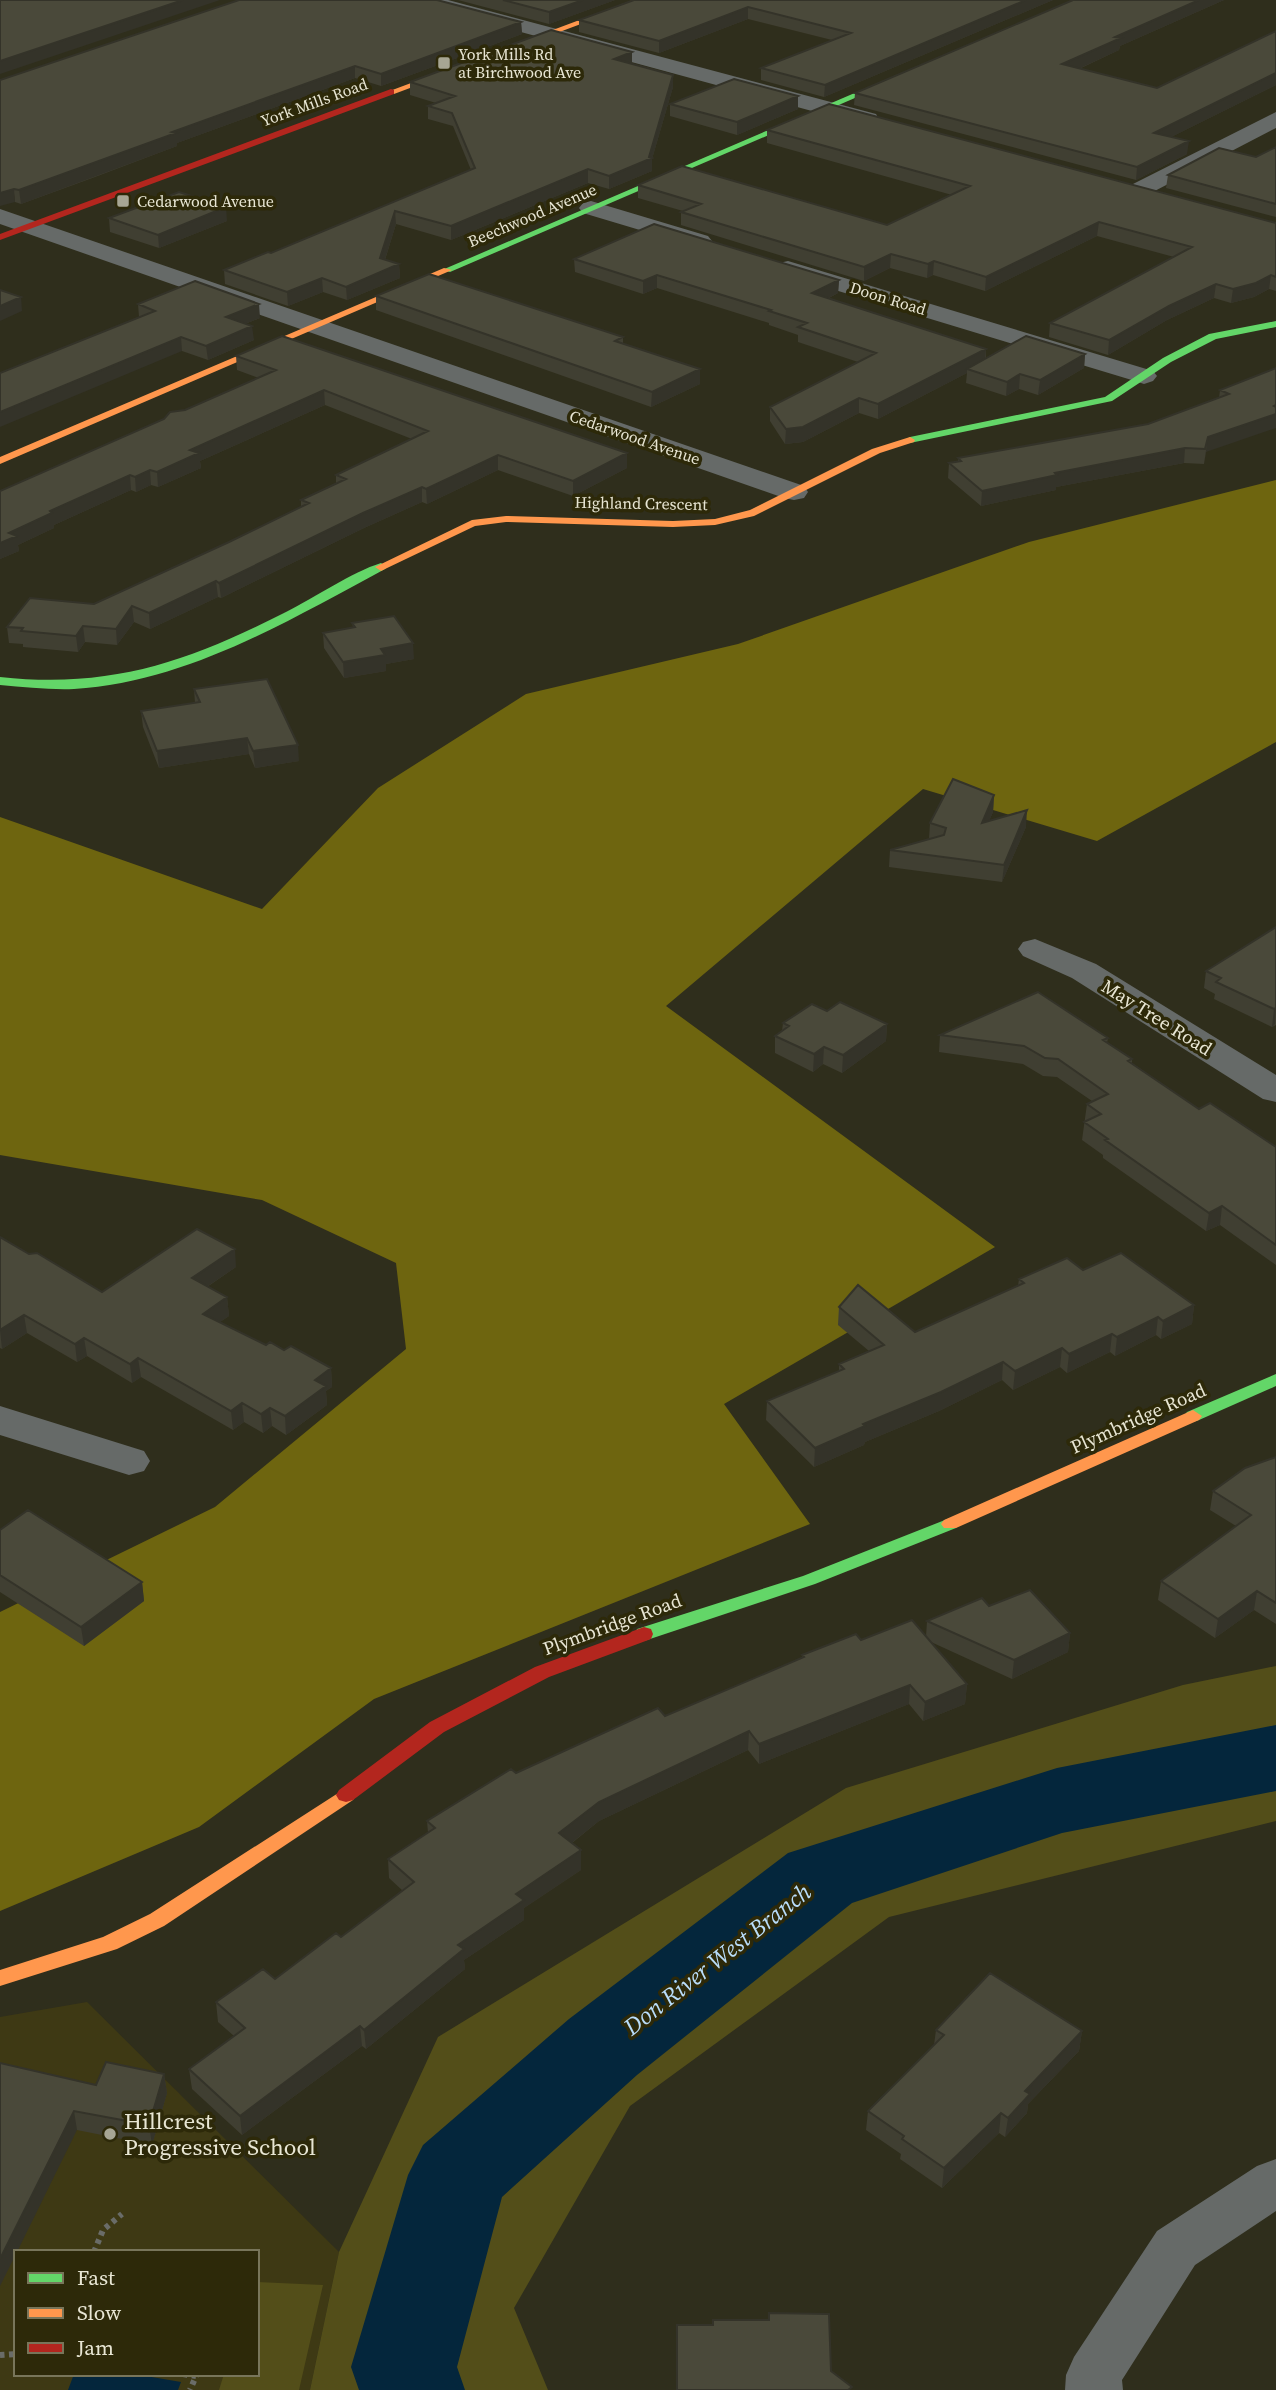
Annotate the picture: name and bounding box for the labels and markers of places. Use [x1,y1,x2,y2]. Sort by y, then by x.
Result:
place label: York Mills Rd at Birchwood Ave [458,43,581,83]
marker: York Mills Rd at Birchwood Ave [436,55,452,71]
place label: Cedarwood Avenue [137,190,274,212]
marker: Cedarwood Avenue [115,193,131,209]
place label: Hillcrest Progressive School [124,2105,316,2163]
marker: Hillcrest Progressive School [102,2126,118,2142]

